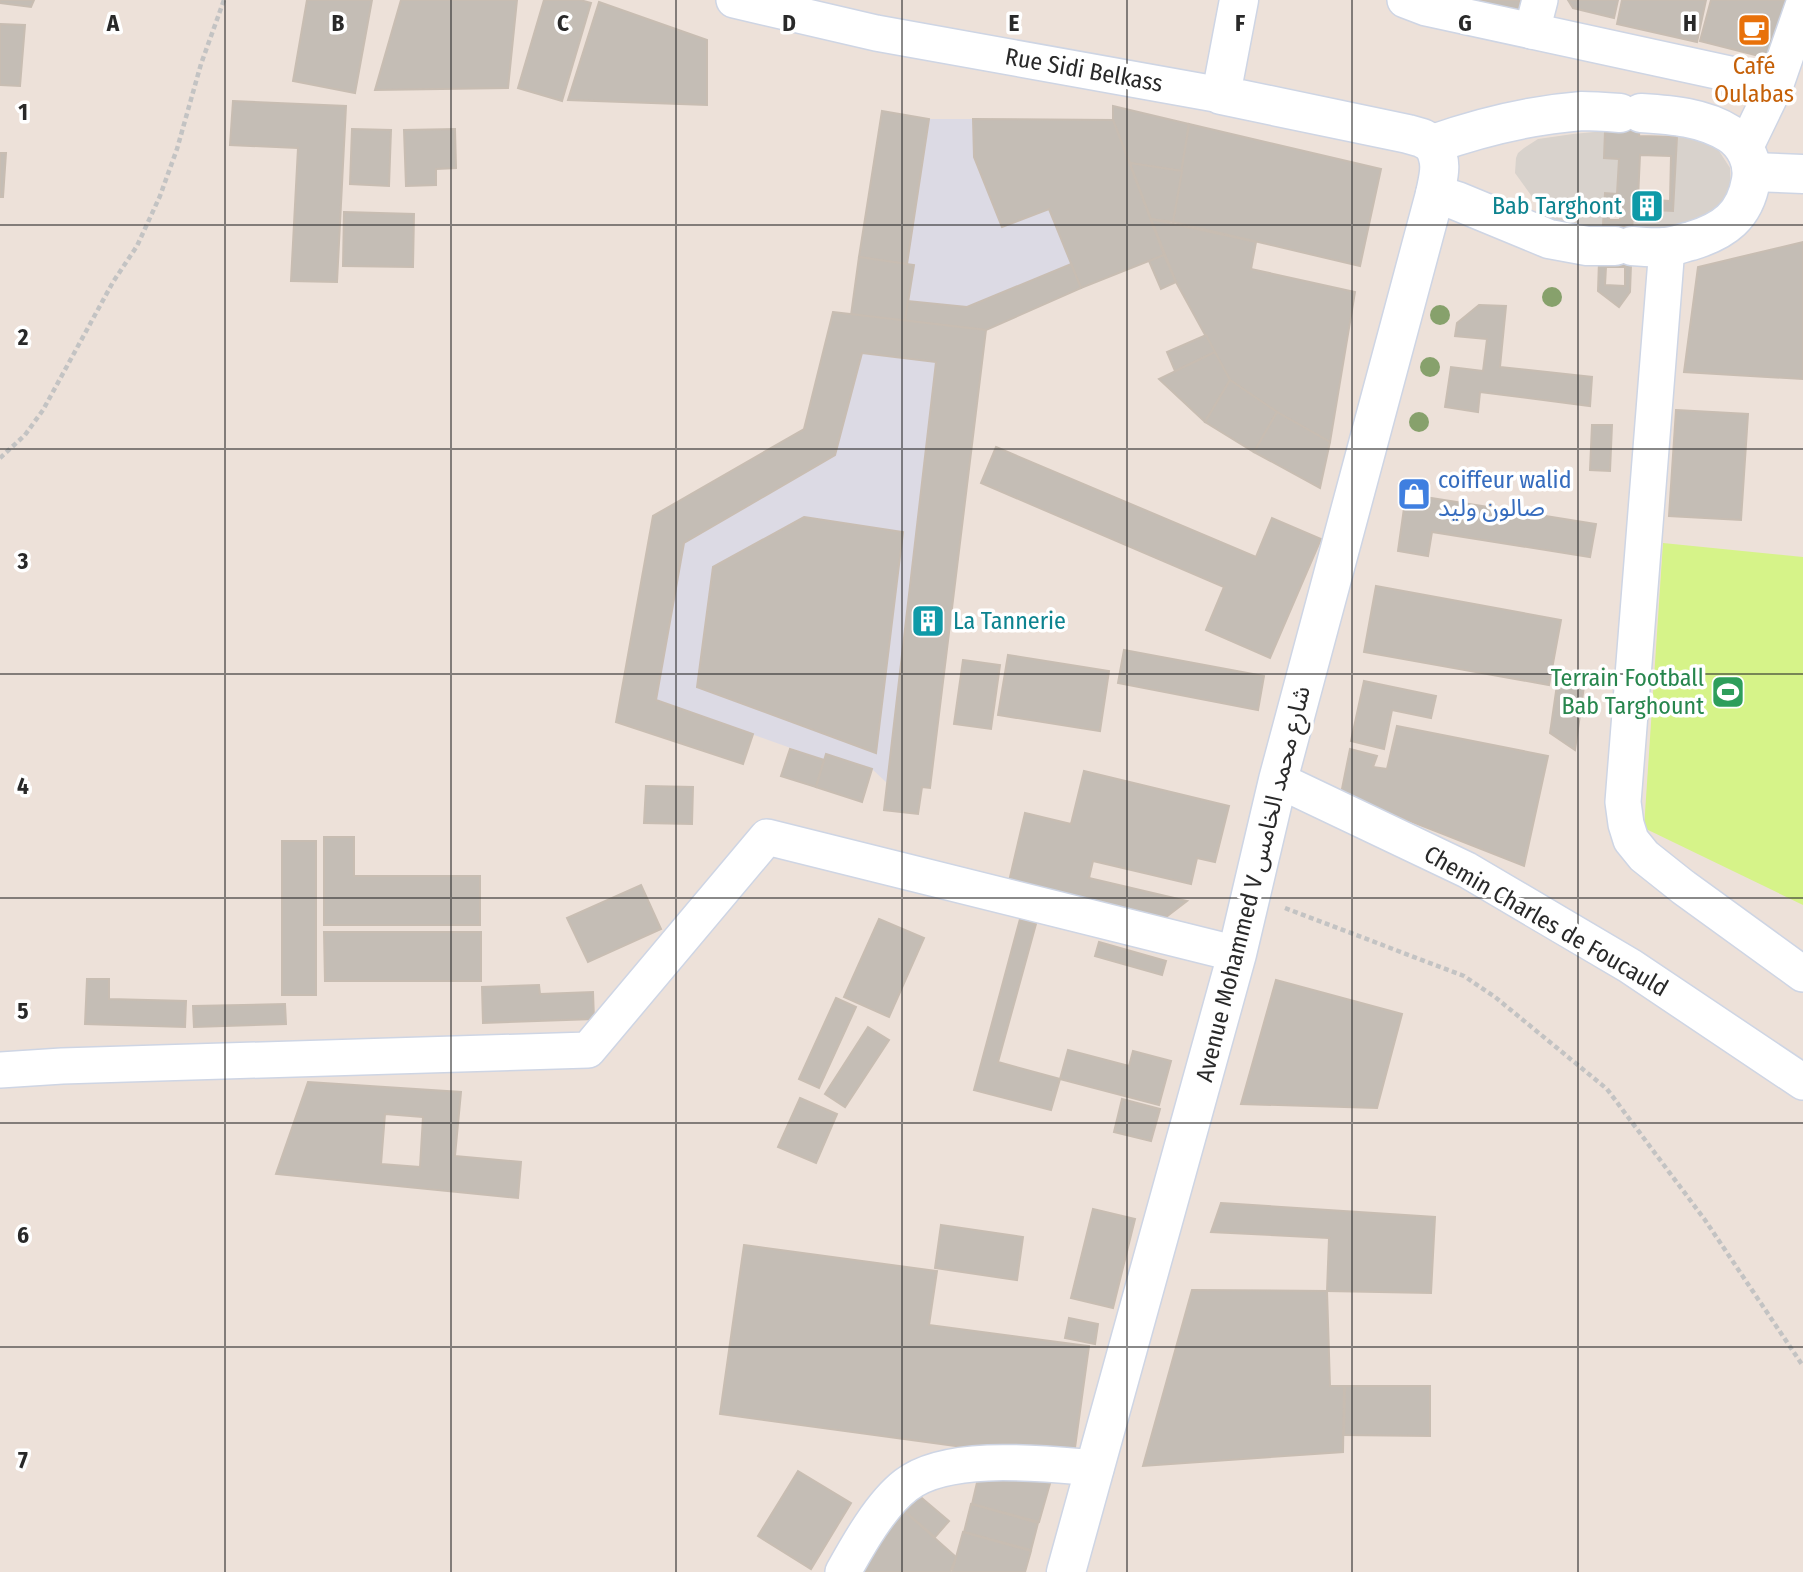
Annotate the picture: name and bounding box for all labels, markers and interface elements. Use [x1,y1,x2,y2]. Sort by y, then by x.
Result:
text: A [106,9,120,37]
text: B [332,9,345,37]
text: C [557,9,569,37]
text: D [782,9,796,37]
text: E [1009,9,1020,37]
text: F [1235,9,1245,37]
text: G [1458,9,1472,37]
text: H [1683,9,1697,37]
cafe icon: Café Oulabas [1735,11,1773,49]
street label: Rue Sidi Belkass [1003,42,1165,98]
place label: Café Oulabas [1714,52,1794,108]
text: 1 [18,98,28,126]
building icon: Bab Targhont [1628,187,1666,225]
place label: Bab Targhont [1492,192,1622,220]
text: 2 [17,323,29,351]
place label: coiffeur walid صالون وليد [1438,466,1572,522]
shop icon: coiffeur walid صالون وليد [1395,475,1433,513]
text: 3 [17,547,29,575]
building icon: La Tannerie [909,602,947,640]
place label: La Tannerie [953,607,1066,635]
place label: Terrain Football Bab Targhount [1551,664,1704,720]
sports icon: Terrain Football Bab Targhount [1709,673,1747,711]
street label: Avenue Mohammed V شارع محمد الخامس [1190,683,1319,1085]
text: 4 [17,772,29,800]
street label: Chemin Charles de Foucauld [1419,840,1673,1002]
text: 5 [17,997,29,1025]
text: 6 [17,1221,29,1249]
text: 7 [18,1446,28,1474]

